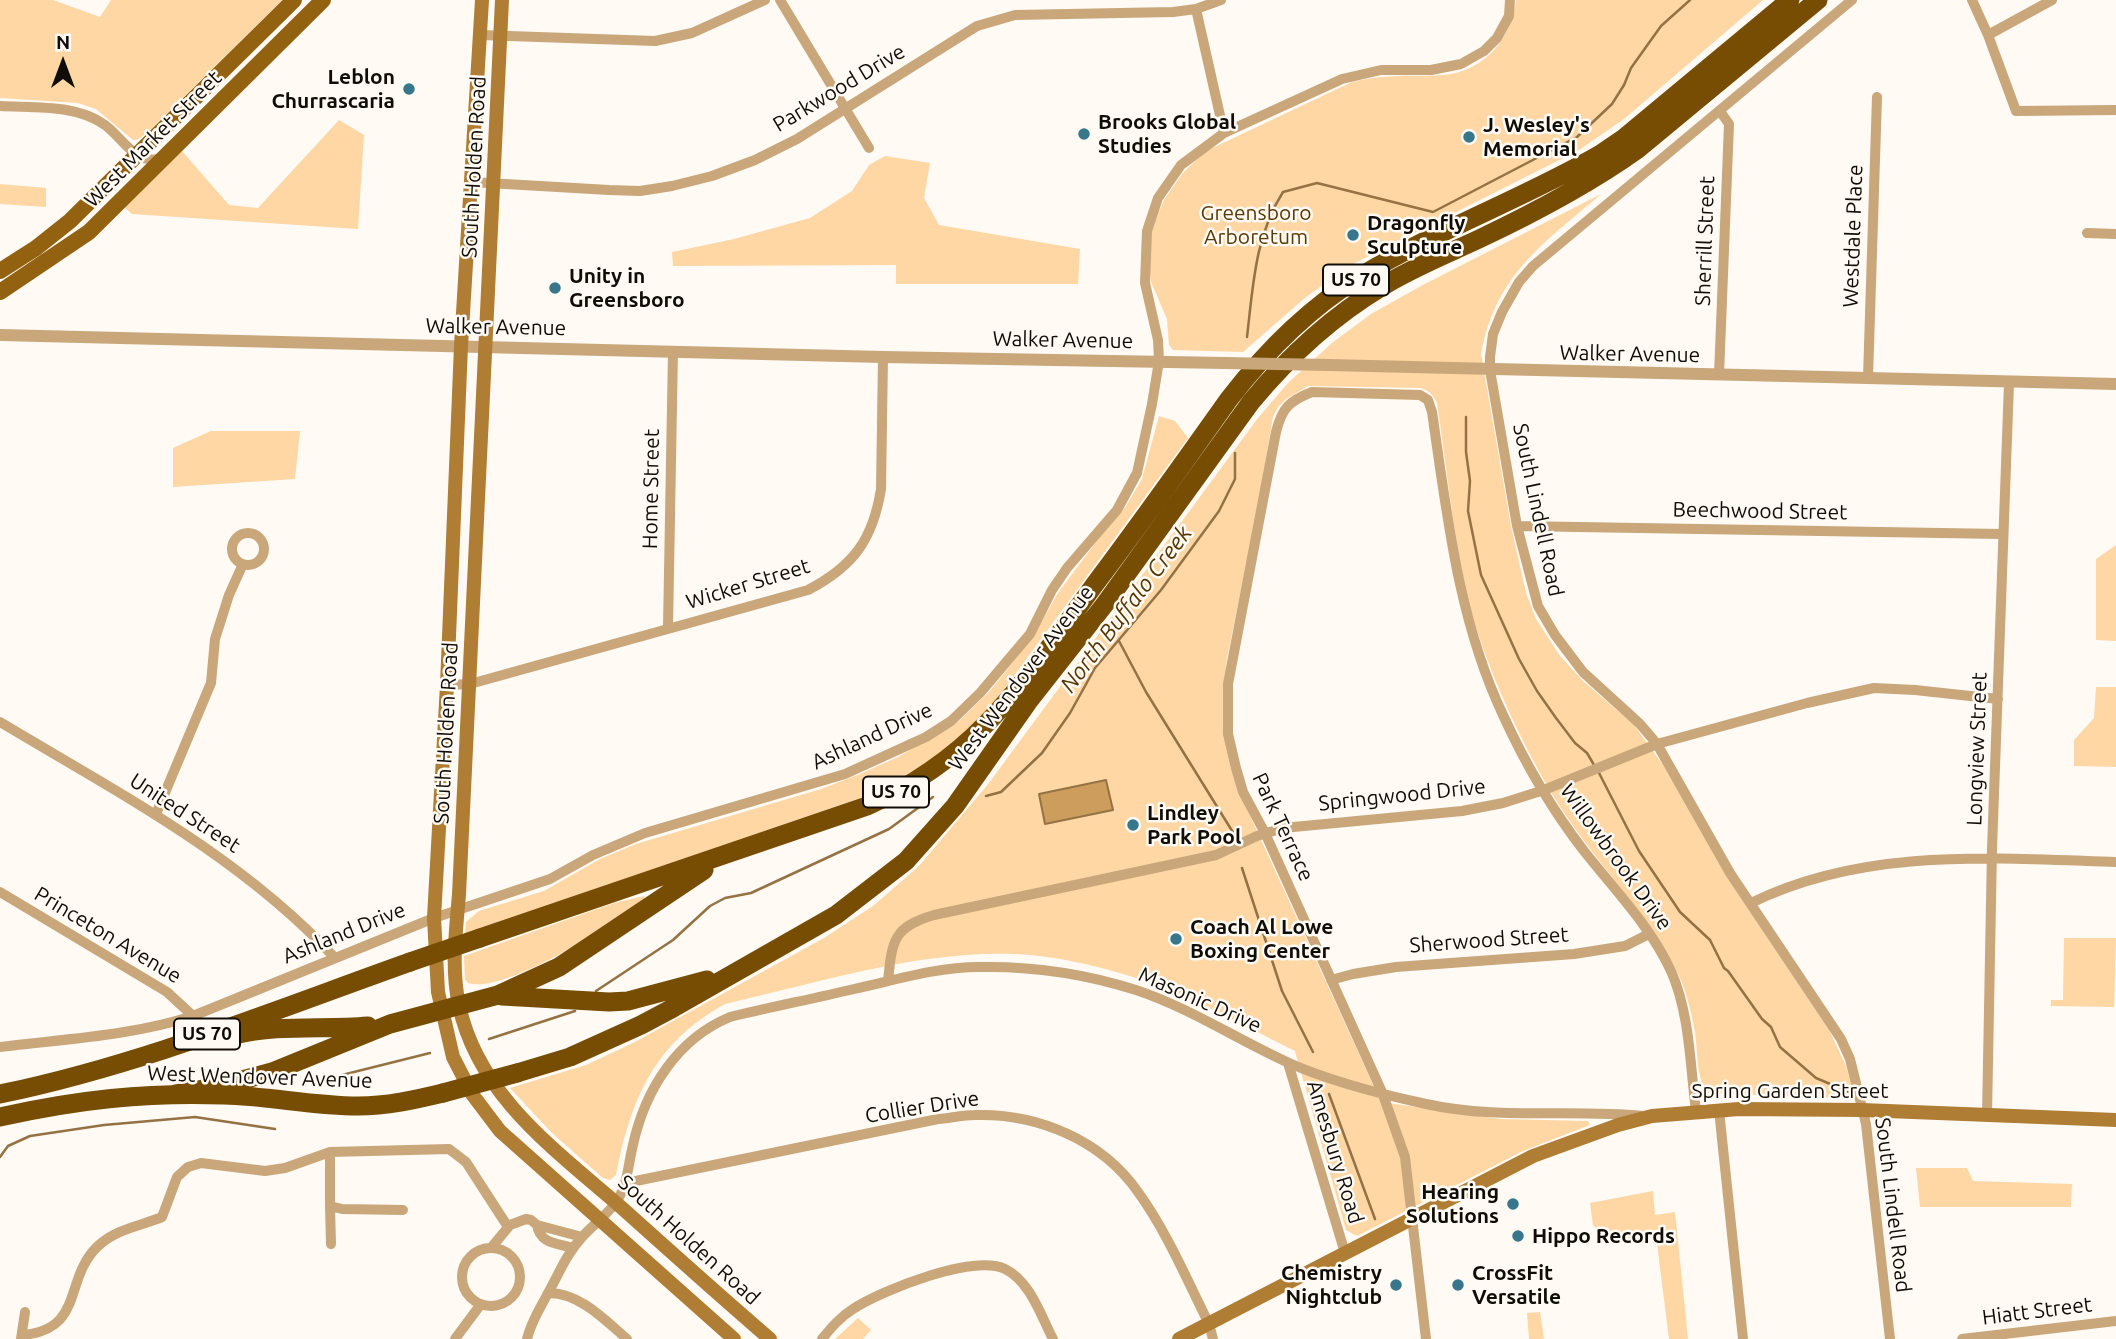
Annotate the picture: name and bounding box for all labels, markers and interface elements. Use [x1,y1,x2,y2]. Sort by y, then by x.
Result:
north arrow [28,28,98,98]
text: N [56,31,70,53]
street label: Parkwood Drive [769,39,909,137]
place label: Leblon Churrascaria [271,64,395,114]
street label: West Market Street [79,65,227,213]
street label: South Holden Road [457,76,491,258]
marker: Leblon Churrascaria [401,81,417,97]
place label: Brooks Global Studies [1098,109,1236,159]
place label: J. Wesley's Memorial [1483,112,1590,162]
marker: Brooks Global Studies [1076,126,1092,142]
marker: J. Wesley's Memorial [1461,129,1477,145]
street label: Westdale Place [1838,164,1868,308]
street label: Sherrill Street [1690,176,1720,306]
park label: Greensboro Arboretum [1201,200,1311,250]
place label: Dragonfly Sculpture [1367,210,1465,260]
marker: Dragonfly Sculpture [1345,227,1361,243]
place label: Unity in Greensboro [569,263,685,313]
road number: US 70 [1323,264,1389,296]
marker: Unity in Greensboro [547,280,563,296]
street label: Walker Avenue [425,313,567,341]
street label: Walker Avenue [992,326,1134,354]
street label: Walker Avenue [1559,340,1701,368]
street label: South Lindell Road [1507,421,1569,599]
street label: Home Street [637,429,665,549]
street label: Beechwood Street [1672,497,1848,525]
water label: North Buffalo Creek [1054,520,1198,698]
street label: Wicker Street [683,553,813,615]
street label: West Wendover Avenue [943,580,1099,776]
street label: South Holden Road [429,642,463,824]
street label: Longview Street [1962,672,1992,826]
street label: Ashland Drive [808,697,936,775]
street label: United Street [125,768,245,858]
street label: Park Terrace [1247,769,1319,885]
street label: Springwood Drive [1317,774,1487,816]
road number: US 70 [863,776,929,807]
street label: Willowbrook Drive [1555,779,1677,935]
place label: Lindley Park Pool [1147,800,1241,850]
marker: Lindley Park Pool [1125,817,1141,833]
street label: Princeton Avenue [30,881,186,989]
street label: Ashland Drive [279,897,409,969]
place label: Coach Al Lowe Boxing Center [1190,914,1333,964]
street label: Sherwood Street [1409,922,1569,958]
marker: Coach Al Lowe Boxing Center [1168,931,1184,947]
street label: Masonic Drive [1135,962,1265,1038]
road number: US 70 [174,1018,240,1050]
street label: West Wendover Avenue [147,1060,373,1094]
street label: Amesbury Road [1301,1077,1369,1227]
street label: Spring Garden Street [1691,1078,1889,1104]
street label: Collier Drive [863,1086,981,1128]
street label: South Lindell Road [1870,1116,1916,1294]
street label: South Holden Road [613,1170,765,1310]
place label: Hearing Solutions [1406,1179,1499,1229]
marker: Hearing Solutions [1505,1196,1521,1212]
place label: Hippo Records [1532,1223,1675,1249]
marker: Hippo Records [1510,1228,1526,1244]
place label: Chemistry Nightclub [1281,1260,1382,1310]
place label: CrossFit Versatile [1472,1260,1561,1310]
marker: Chemistry Nightclub [1388,1277,1404,1293]
marker: CrossFit Versatile [1450,1277,1466,1293]
street label: Hiatt Street [1981,1292,2093,1330]

